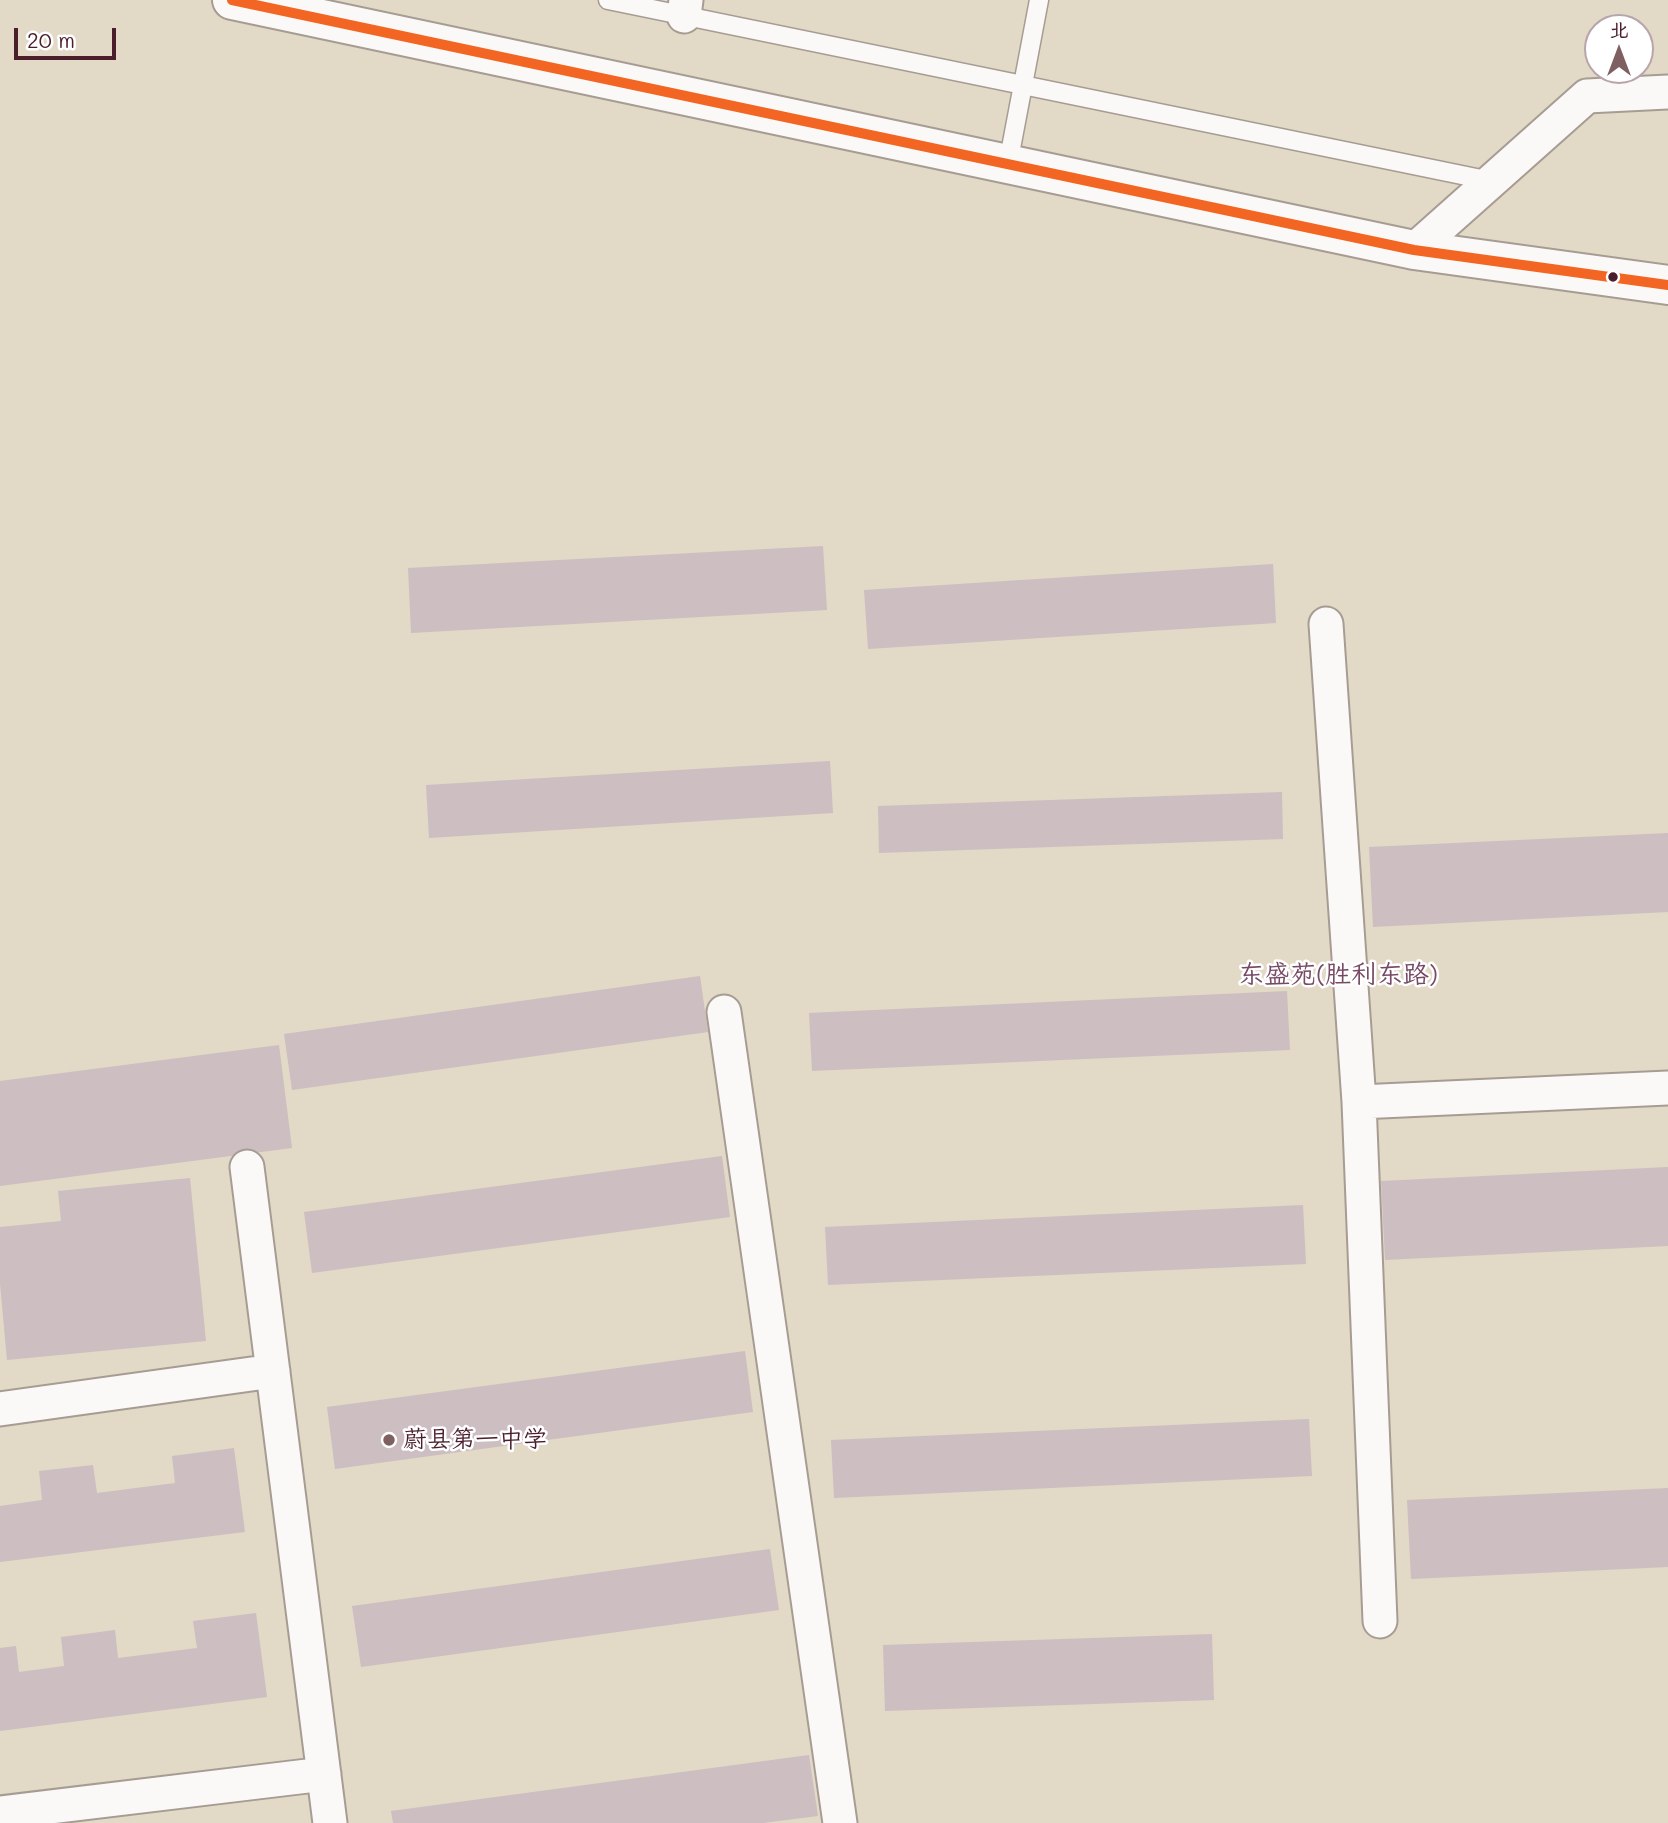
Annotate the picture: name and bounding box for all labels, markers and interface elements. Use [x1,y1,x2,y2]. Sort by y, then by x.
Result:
scale bar [18,14,119,58]
north arrow [1584,14,1654,84]
text: 北 [1609,17,1629,42]
text: 20 m [27,26,75,53]
unlabelled marker [1606,270,1620,284]
district label: 东盛苑(胜利东路) [1238,959,1438,991]
place label: 蔚县第一中学 [403,1426,547,1454]
marker: 蔚县第一中学 [381,1432,397,1448]

